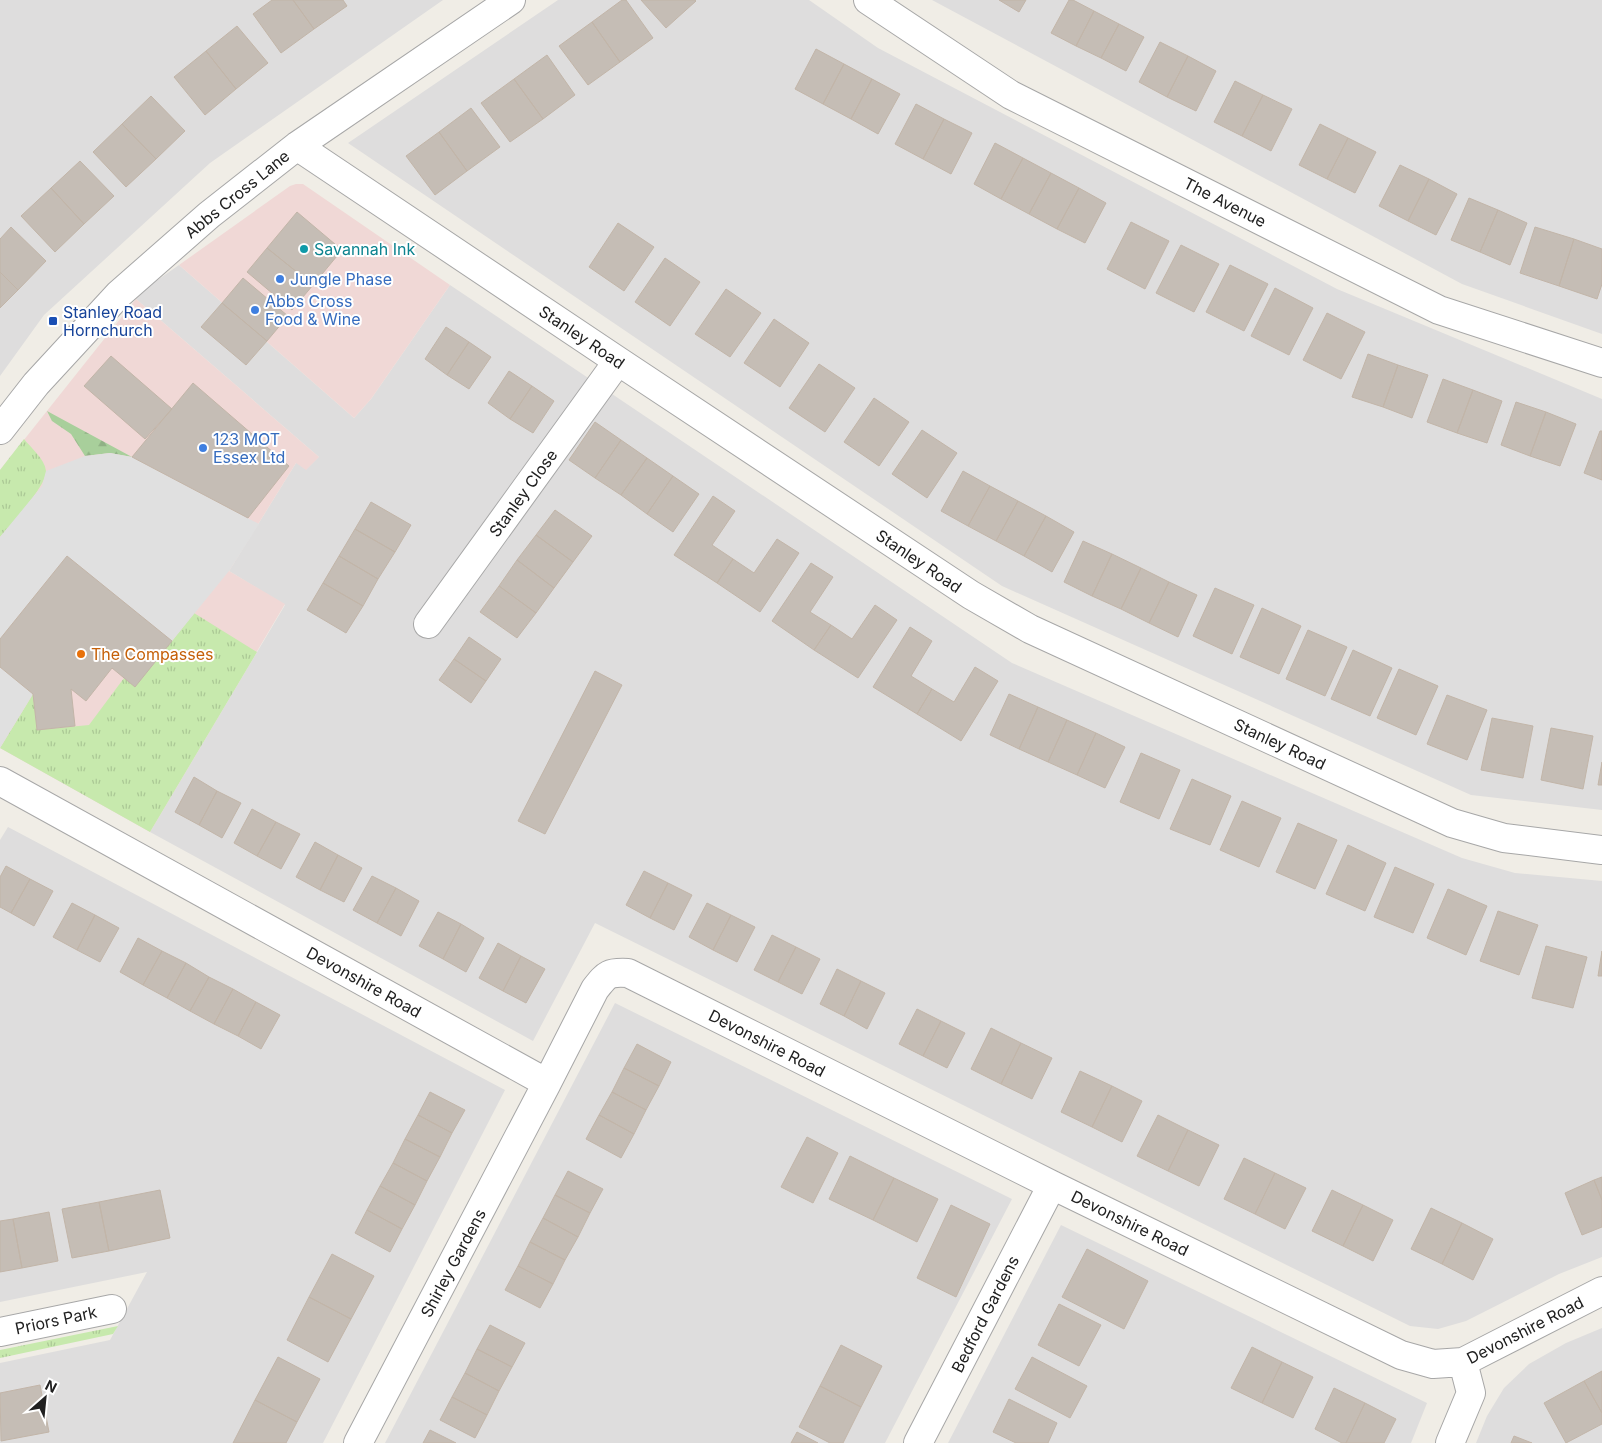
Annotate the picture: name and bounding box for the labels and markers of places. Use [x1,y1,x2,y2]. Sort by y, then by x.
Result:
place label: Savannah Ink [314,239,416,259]
marker: Savannah Ink [298,243,310,255]
place label: Jungle Phase [290,269,392,289]
marker: Jungle Phase [274,273,286,285]
place label: Abbs Cross Food & Wine [265,291,361,329]
place label: Stanley Road Hornchurch [63,302,162,340]
marker: Abbs Cross Food & Wine [249,304,261,316]
marker: Stanley Road Hornchurch [47,315,59,327]
place label: 123 MOT Essex Ltd [213,429,285,467]
marker: 123 MOT Essex Ltd [197,442,209,454]
place label: The Compasses [91,644,214,664]
marker: The Compasses [75,648,87,660]

